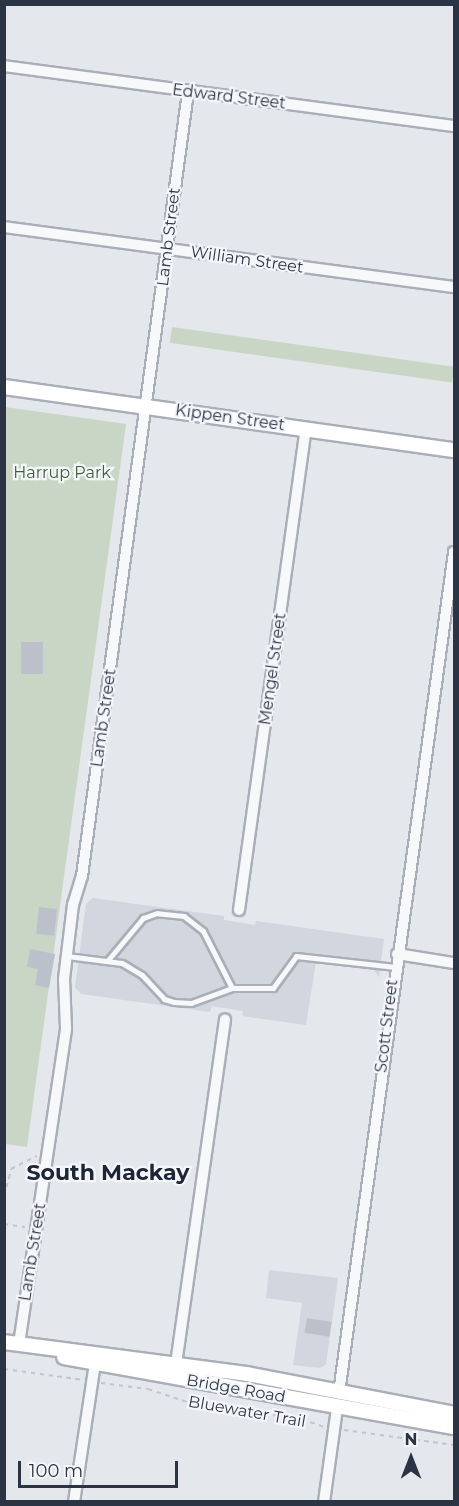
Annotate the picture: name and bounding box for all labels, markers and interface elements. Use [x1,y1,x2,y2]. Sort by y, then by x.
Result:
street label: Edward Street [171,81,287,113]
street label: Lamb Street [153,187,185,287]
street label: William Street [189,243,305,277]
street label: Kippen Street [174,401,286,435]
park label: Harrup Park [13,463,111,483]
street label: Mengel Street [256,612,290,726]
street label: Lamb Street [88,668,120,768]
street label: Scott Street [372,978,402,1074]
district label: South Mackay [27,1160,189,1186]
street label: Lamb Street [16,1201,50,1303]
street label: Bridge Road [185,1371,287,1407]
street label: Bluewater Trail [187,1392,307,1432]
north arrow [381,1428,441,1488]
text: N [405,1430,417,1449]
scale bar [21,1449,182,1487]
text: 100 m [29,1460,83,1482]

